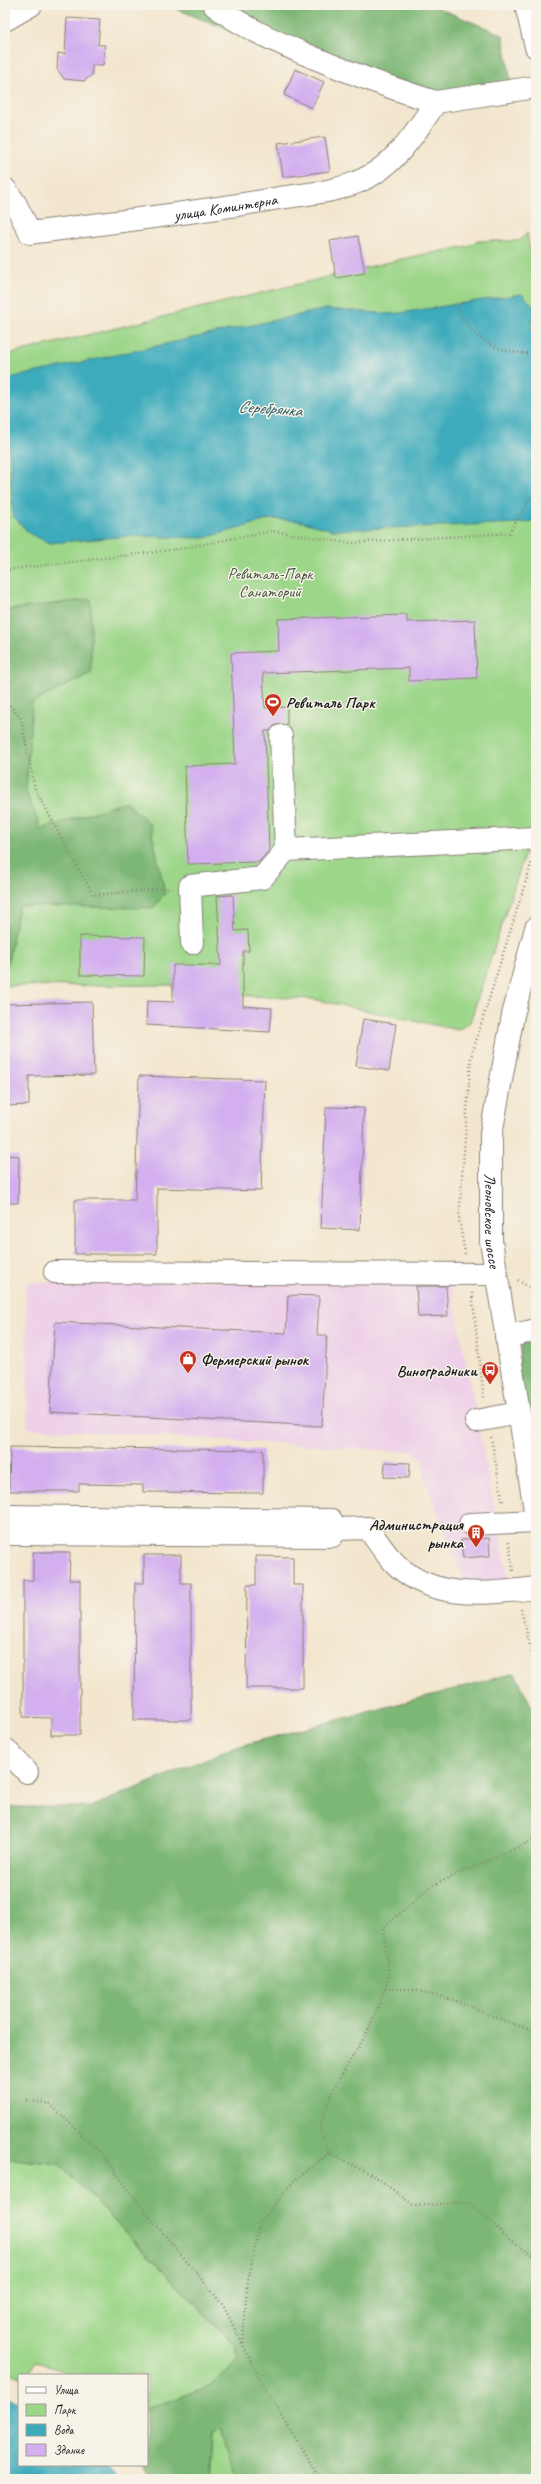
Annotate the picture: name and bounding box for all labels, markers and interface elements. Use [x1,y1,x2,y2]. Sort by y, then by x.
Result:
street label: улица Коминтерна [172,189,280,225]
water label: Серебрянка [238,396,304,421]
park label: Ревиталь-Парк Санаторий [228,564,313,602]
sports icon: Ревиталь Парк [263,692,283,717]
place label: Ревиталь Парк [286,693,376,713]
street label: Леоновское шоссе [480,1174,505,1272]
shop icon: Фермерский рынок [178,1349,198,1374]
place label: Фермерский рынок [201,1350,310,1370]
bus stop icon: Виноградники [480,1360,500,1385]
place label: Виноградники [397,1361,478,1381]
place label: Администрация рынка [369,1515,465,1553]
building icon: Администрация рынка [466,1523,486,1548]
legend [18,2374,148,2466]
text: Улица [54,2382,79,2398]
text: Парк [54,2402,77,2418]
text: Вода [54,2422,75,2438]
text: Здание [54,2442,85,2458]

